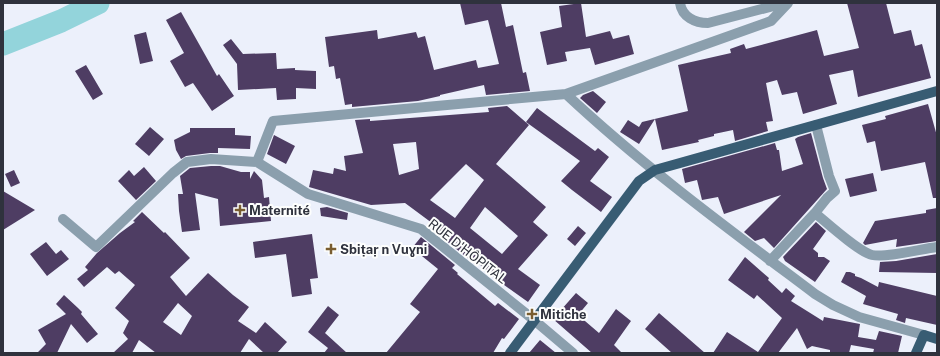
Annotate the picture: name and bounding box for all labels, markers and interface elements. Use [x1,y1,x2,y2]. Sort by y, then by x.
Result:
place label: Maternité [249,203,310,218]
marker: Maternité [234,204,246,216]
street label: RUE D'HÔPITAL [425,216,510,287]
place label: Sbiṭaṛ n Vuɣni [340,242,427,257]
marker: Sbiṭaṛ n Vuɣni [325,243,337,255]
place label: Mitiche [540,307,587,322]
marker: Mitiche [527,309,537,319]

